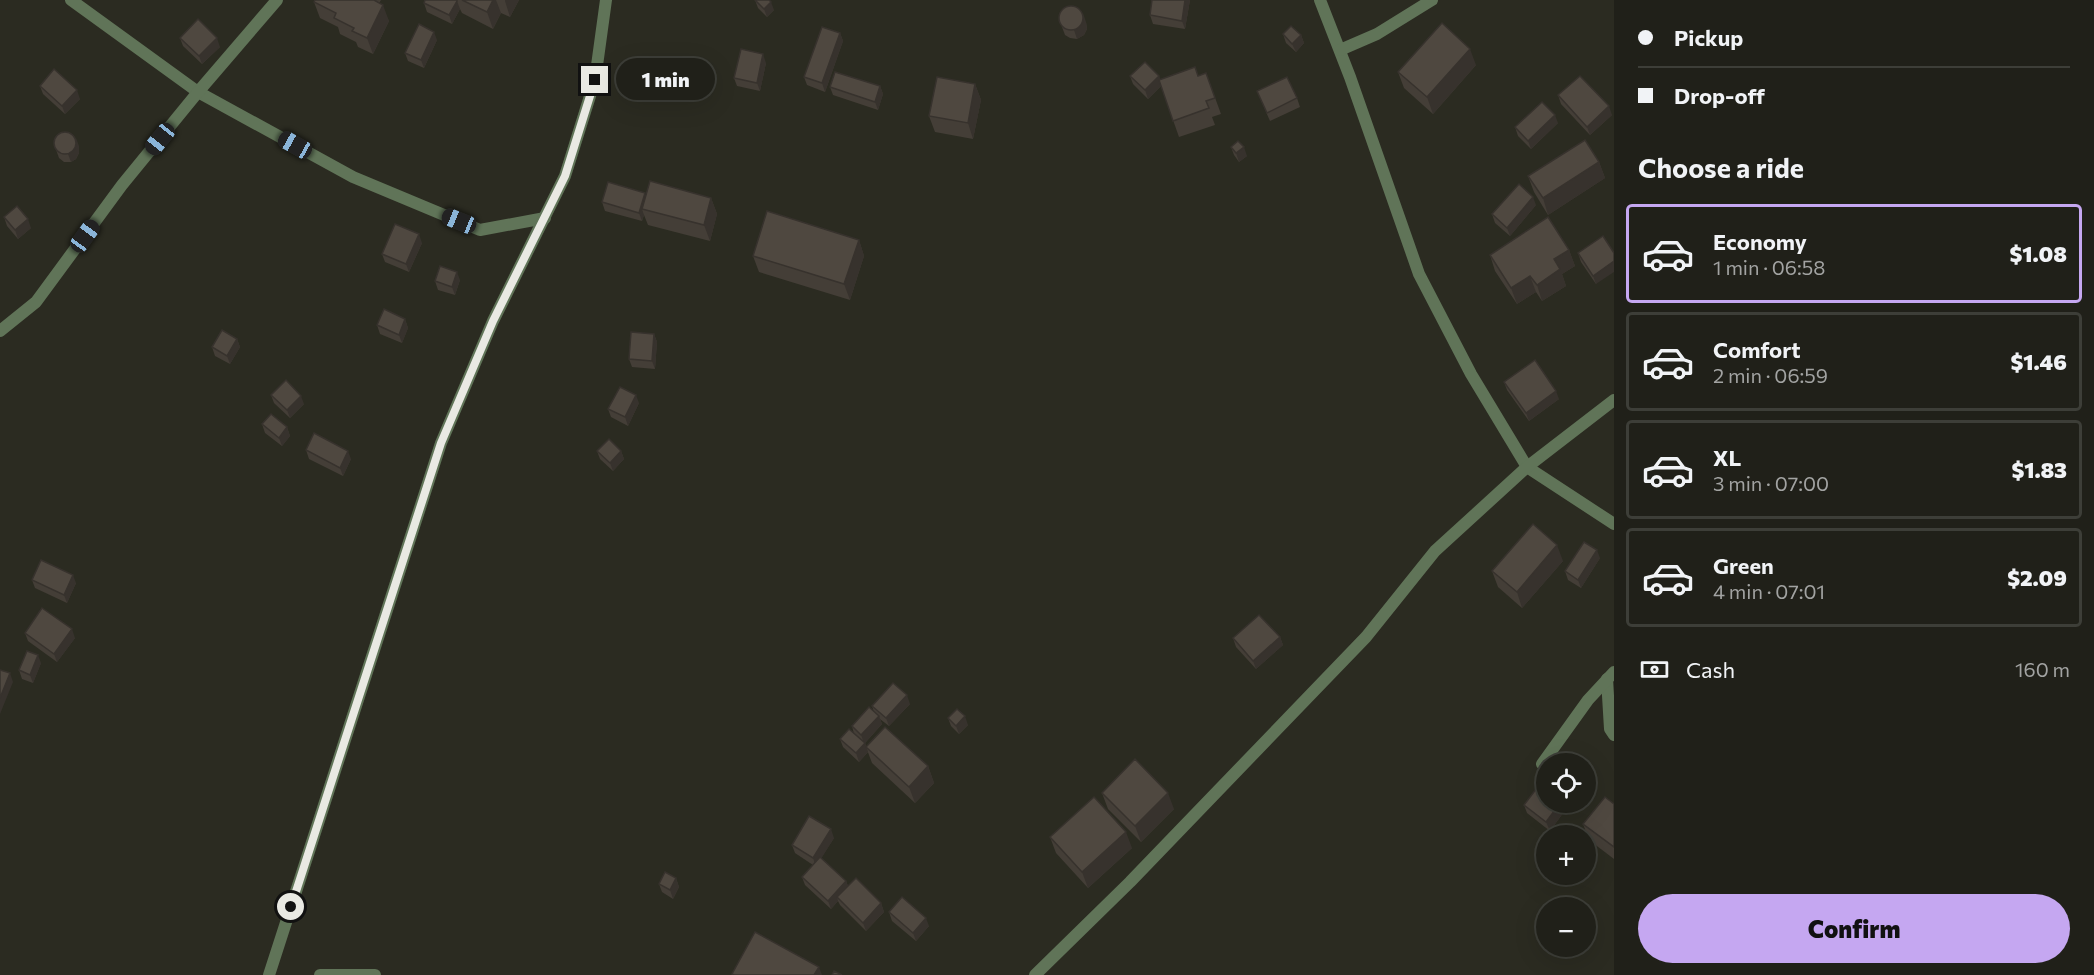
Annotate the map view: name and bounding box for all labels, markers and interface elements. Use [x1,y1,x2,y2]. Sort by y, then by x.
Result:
text: Pickup [1674,24,1743,51]
callout: 1 min [616,59,715,101]
route end [581,66,608,93]
text: 1 min [641,67,690,91]
text: Drop-off [1674,82,1765,109]
car [142,119,178,159]
car [275,128,315,162]
text: Choose a ride [1638,151,1804,184]
car [439,206,479,236]
car [67,216,103,256]
icon: car [1641,227,1695,281]
text: Economy [1713,228,1807,255]
text: $1.08 [2010,240,2067,267]
text: 1 min · 06:58 [1713,255,1825,279]
icon: car [1641,335,1695,389]
text: Comfort [1713,336,1801,363]
text: $1.46 [2010,348,2067,375]
text: 2 min · 06:59 [1713,363,1828,387]
icon: car [1641,443,1695,497]
text: XL [1713,444,1741,471]
text: $1.83 [2012,456,2067,483]
text: 3 min · 07:00 [1713,471,1829,495]
icon: car [1641,551,1695,605]
text: Green [1713,552,1774,579]
text: $2.09 [2007,564,2067,591]
text: 4 min · 07:01 [1713,579,1825,603]
icon: cash [1638,653,1671,686]
text: Cash [1686,656,1735,683]
text: 160 m [2015,657,2070,681]
map controls [1536,753,1596,957]
button: locate [1536,753,1596,813]
button: + [1536,825,1596,885]
route start [277,893,304,920]
button: Confirm [1638,894,2070,963]
button: − [1536,897,1596,957]

